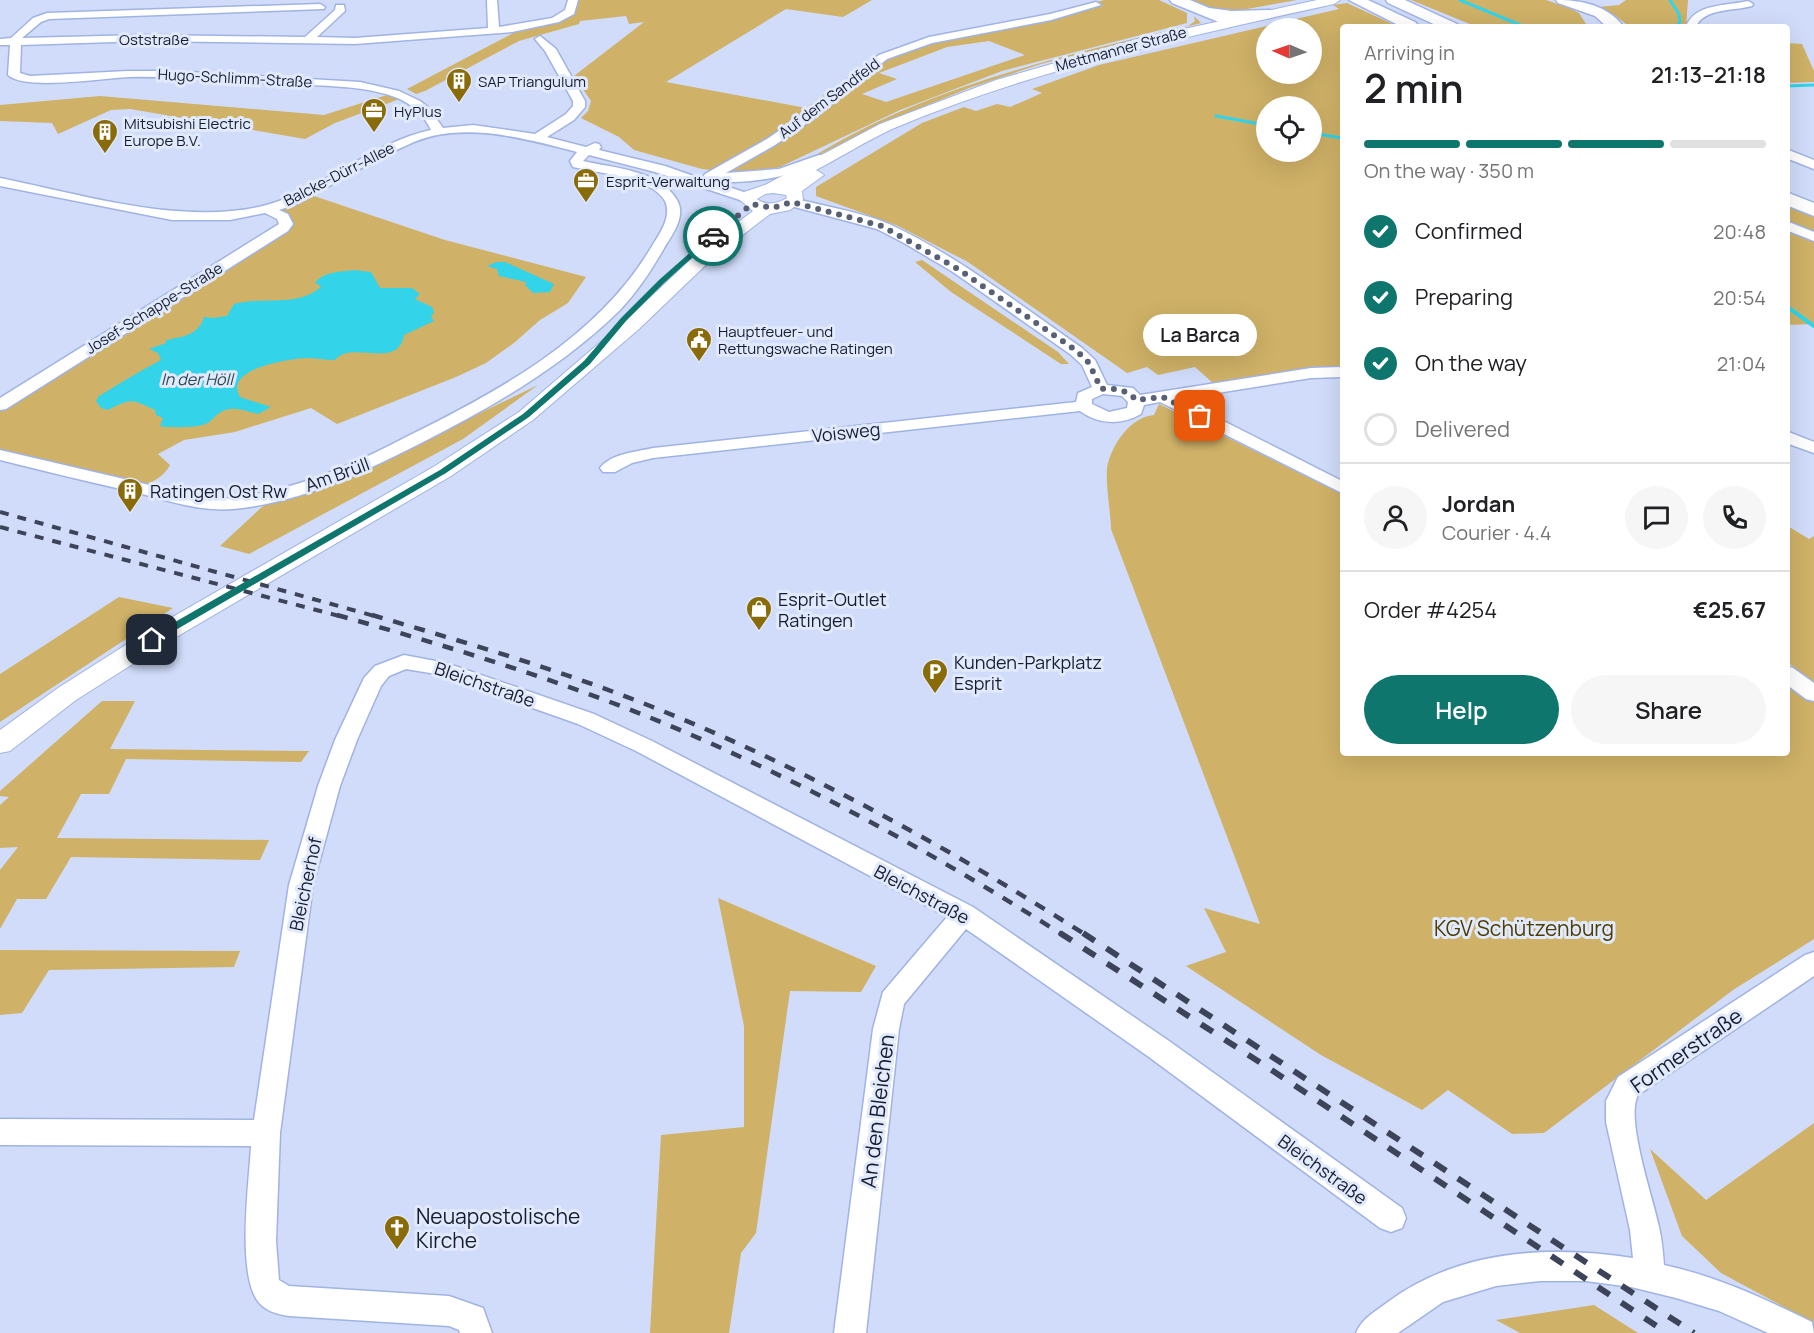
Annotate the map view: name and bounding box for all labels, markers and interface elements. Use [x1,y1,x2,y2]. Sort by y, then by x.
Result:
north arrow [1256,18,1322,84]
map controls [1256,18,1322,162]
street label: Mettmanner Straße [1053,21,1189,77]
street label: Oststraße [119,29,189,50]
text: Arriving in [1364,39,1455,66]
street label: Auf dem Sandfeld [774,53,884,143]
text: 21:13–21:18 [1651,60,1766,90]
text: 2 min [1364,61,1463,115]
street label: Hugo-Schlimm-Straße [157,63,313,93]
building icon: SAP Triangulum [444,66,474,104]
place label: SAP Triangulum [478,71,586,92]
office icon: HyPlus [359,96,389,134]
button: locate [1256,96,1322,162]
place label: HyPlus [394,101,442,122]
place label: Mitsubishi Electric Europe B.V. [124,113,251,151]
building icon: Mitsubishi Electric Europe B.V. [90,117,120,155]
street label: Balcke-Dürr-Allee [280,137,398,211]
text: On the way · 350 m [1364,157,1534,184]
office icon: Esprit-Verwaltung [571,166,601,204]
place label: Esprit-Verwaltung [606,171,730,192]
courier [683,206,743,266]
icon: check [1364,215,1397,248]
text: Confirmed [1415,216,1523,246]
text: 20:48 [1713,218,1766,245]
icon: car [697,220,730,253]
street label: Josef-Schappe-Straße [81,257,227,359]
icon: check [1364,281,1397,314]
text: Preparing [1415,282,1513,312]
text: 20:54 [1713,284,1766,311]
callout: La Barca [1143,314,1257,356]
place label: Hauptfeuer- und Rettungswache Ratingen [718,321,893,359]
text: La Barca [1160,321,1240,348]
public building icon: Hauptfeuer- und Rettungswache Ratingen [684,325,714,363]
icon: check [1364,347,1397,380]
text: On the way [1415,348,1527,378]
text: 21:04 [1717,350,1766,377]
water label: In der Höll [161,368,235,390]
pin [1174,390,1225,441]
icon: bag [1183,399,1216,432]
text: Delivered [1415,414,1510,444]
street label: Voisweg [811,416,881,448]
street label: Am Brüll [301,451,373,497]
building icon: Ratingen Ost Rw [115,476,145,514]
place label: Ratingen Ost Rw [150,479,287,503]
button: person [1364,486,1427,549]
button: chat [1625,486,1688,549]
button: phone [1703,486,1766,549]
text: Jordan [1442,489,1515,519]
text: Courier · 4.4 [1442,519,1552,546]
place label: Esprit-Outlet Ratingen [778,587,887,632]
shop icon: Esprit-Outlet Ratingen [744,594,774,632]
text: Order #4254 [1364,595,1497,625]
text: €25.67 [1693,595,1766,625]
pin [126,614,177,665]
icon: home [135,623,168,656]
place label: Kunden-Parkplatz Esprit [954,650,1102,695]
street label: Bleichstraße [432,656,538,712]
parking icon: Kunden-Parkplatz Esprit [920,657,950,695]
button: Help [1364,675,1559,744]
button: Share [1571,675,1766,744]
street label: Bleicherhof [283,834,327,933]
street label: Bleichstraße [870,859,974,929]
park label: KGV Schützenburg [1434,914,1614,942]
street label: Formerstraße [1625,1001,1747,1099]
street label: An den Bleichen [854,1033,900,1189]
street label: Bleichstraße [1274,1129,1372,1209]
place label: Neuapostolische Kirche [416,1202,580,1254]
church icon: Neuapostolische Kirche [382,1213,412,1251]

